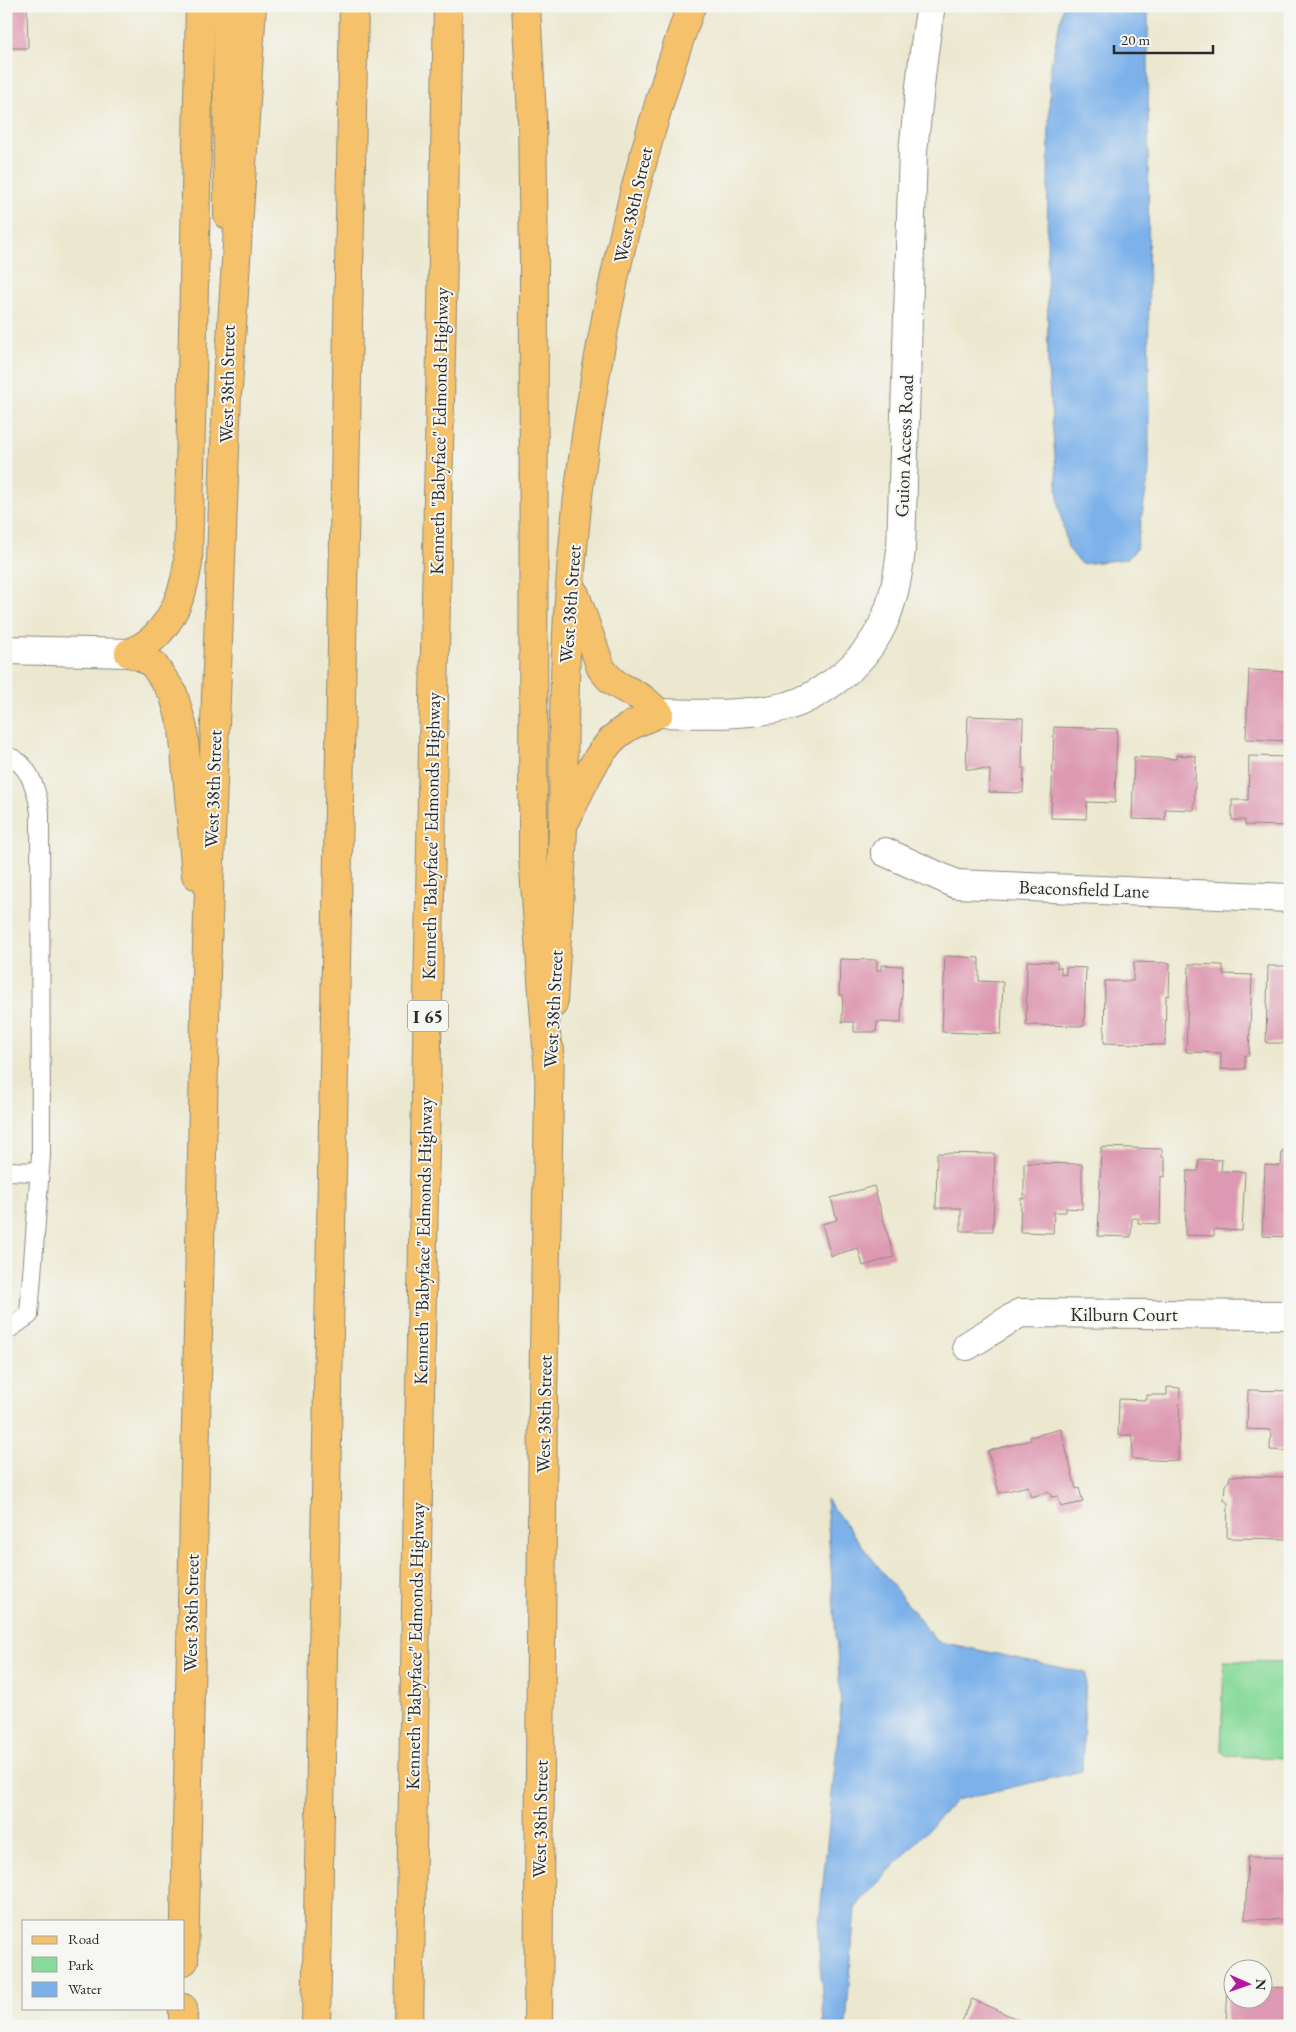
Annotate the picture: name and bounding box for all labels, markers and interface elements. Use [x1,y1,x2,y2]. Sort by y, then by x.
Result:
scale bar [1114,22,1212,54]
text: 20 m [1121,30,1150,49]
street label: West 38th Street [608,144,658,265]
street label: Kenneth "Babyface" Edmonds Highway [424,286,454,575]
street label: West 38th Street [213,325,241,443]
street label: Guion Access Road [889,374,919,518]
street label: West 38th Street [553,544,587,664]
street label: Kenneth "Babyface" Edmonds Highway [416,691,446,980]
street label: West 38th Street [198,729,228,849]
street label: Beaconsfield Lane [1018,874,1150,904]
street label: West 38th Street [537,949,569,1069]
road number: I 65 [408,1000,448,1032]
street label: Kenneth "Babyface" Edmonds Highway [408,1096,438,1385]
street label: Kilburn Court [1070,1302,1178,1327]
street label: West 38th Street [530,1355,558,1473]
street label: Kenneth "Babyface" Edmonds Highway [400,1501,430,1790]
street label: West 38th Street [177,1554,205,1672]
street label: West 38th Street [526,1760,554,1878]
legend [22,1920,185,2010]
text: Road [68,1929,100,1948]
text: Park [68,1955,95,1974]
north arrow [1224,1960,1274,2010]
text: N [1252,1978,1270,1991]
text: Water [68,1979,102,1998]

